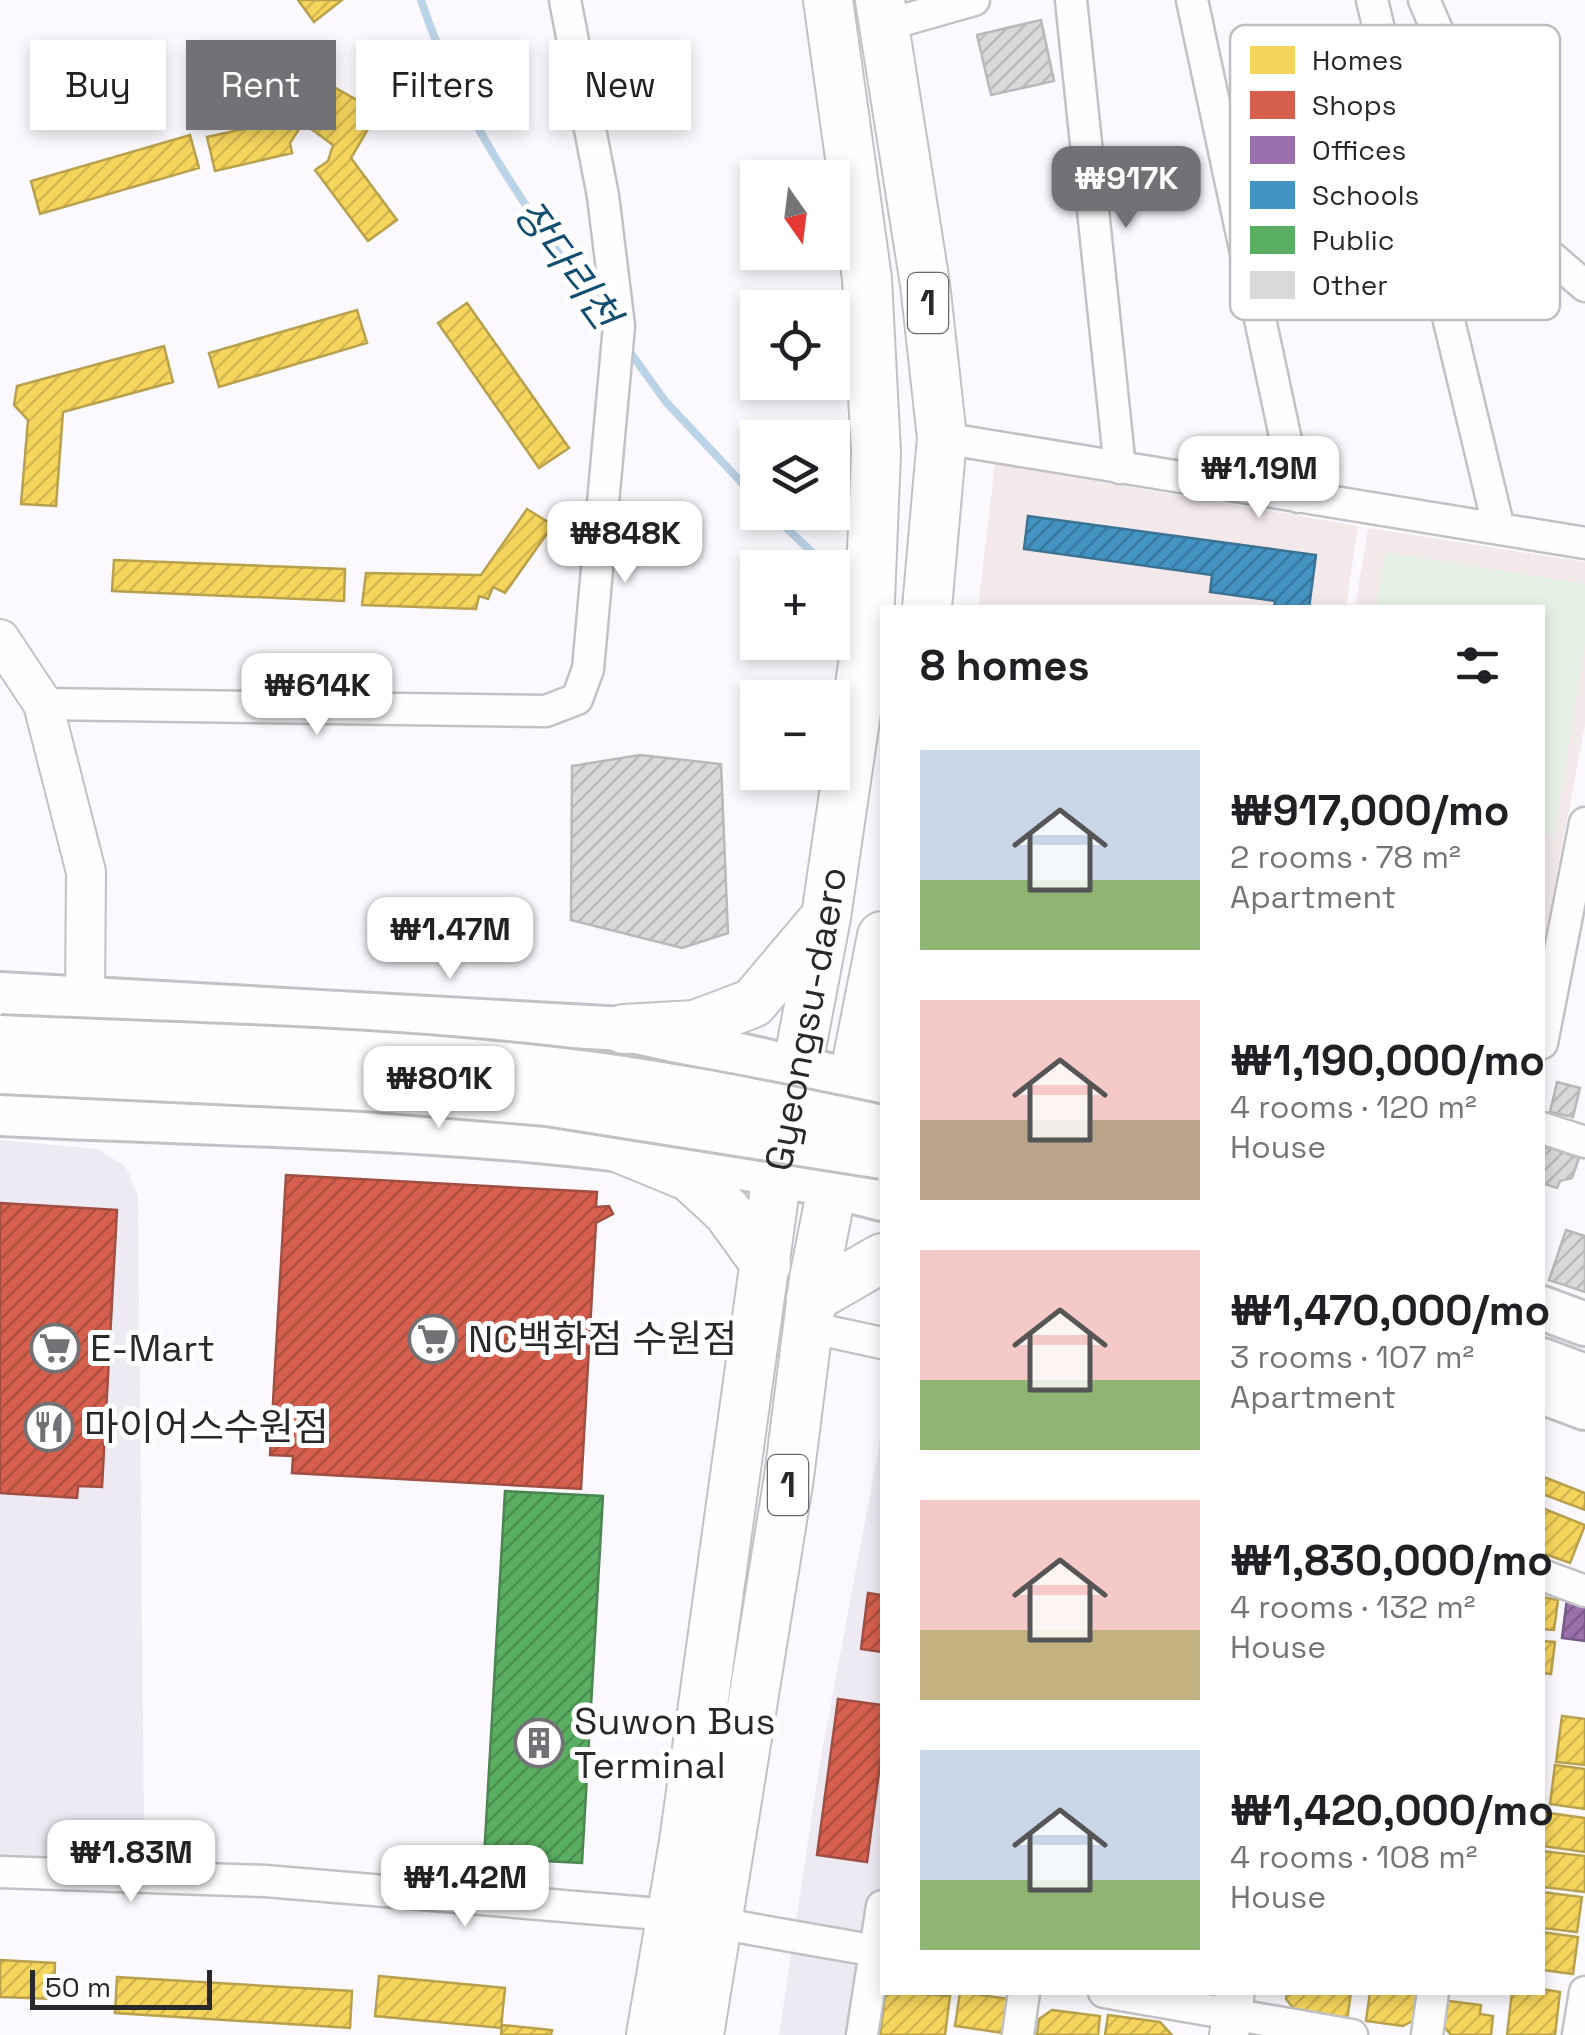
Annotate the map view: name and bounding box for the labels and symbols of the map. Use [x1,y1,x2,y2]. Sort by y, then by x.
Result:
legend [1230,25,1560,320]
text: Homes [1312,42,1403,78]
text: Shops [1312,87,1396,123]
text: Offices [1312,132,1406,168]
pin: ₩917K [1056,146,1196,231]
north arrow [740,160,850,270]
text: Schools [1312,177,1419,213]
water label: 장다리천 [503,190,633,342]
text: Public [1312,222,1394,258]
text: Other [1312,267,1388,303]
road number: 1 [908,273,948,333]
pin: ₩1.19M [1178,436,1340,521]
pin: ₩848K [555,501,695,586]
pin: ₩614K [247,653,387,738]
street label: Gyeongsu-daero [754,864,857,1175]
pin: ₩1.47M [369,897,531,982]
pin: ₩801K [369,1046,509,1131]
supermarket icon: NC백화점 수원점 [407,1313,459,1365]
place label: NC백화점 수원점 [468,1315,737,1363]
supermarket icon: E-Mart [29,1322,81,1374]
place label: E-Mart [90,1324,215,1372]
restaurant icon: 마이어스수원점 [23,1401,75,1453]
place label: 마이어스수원점 [84,1403,329,1451]
road number: 1 [768,1455,808,1515]
place label: Suwon Bus Terminal [574,1697,776,1789]
building icon: Suwon Bus Terminal [513,1717,565,1769]
pin: ₩1.83M [50,1820,212,1905]
pin: ₩1.42M [384,1845,546,1930]
scale bar [30,1965,212,2010]

